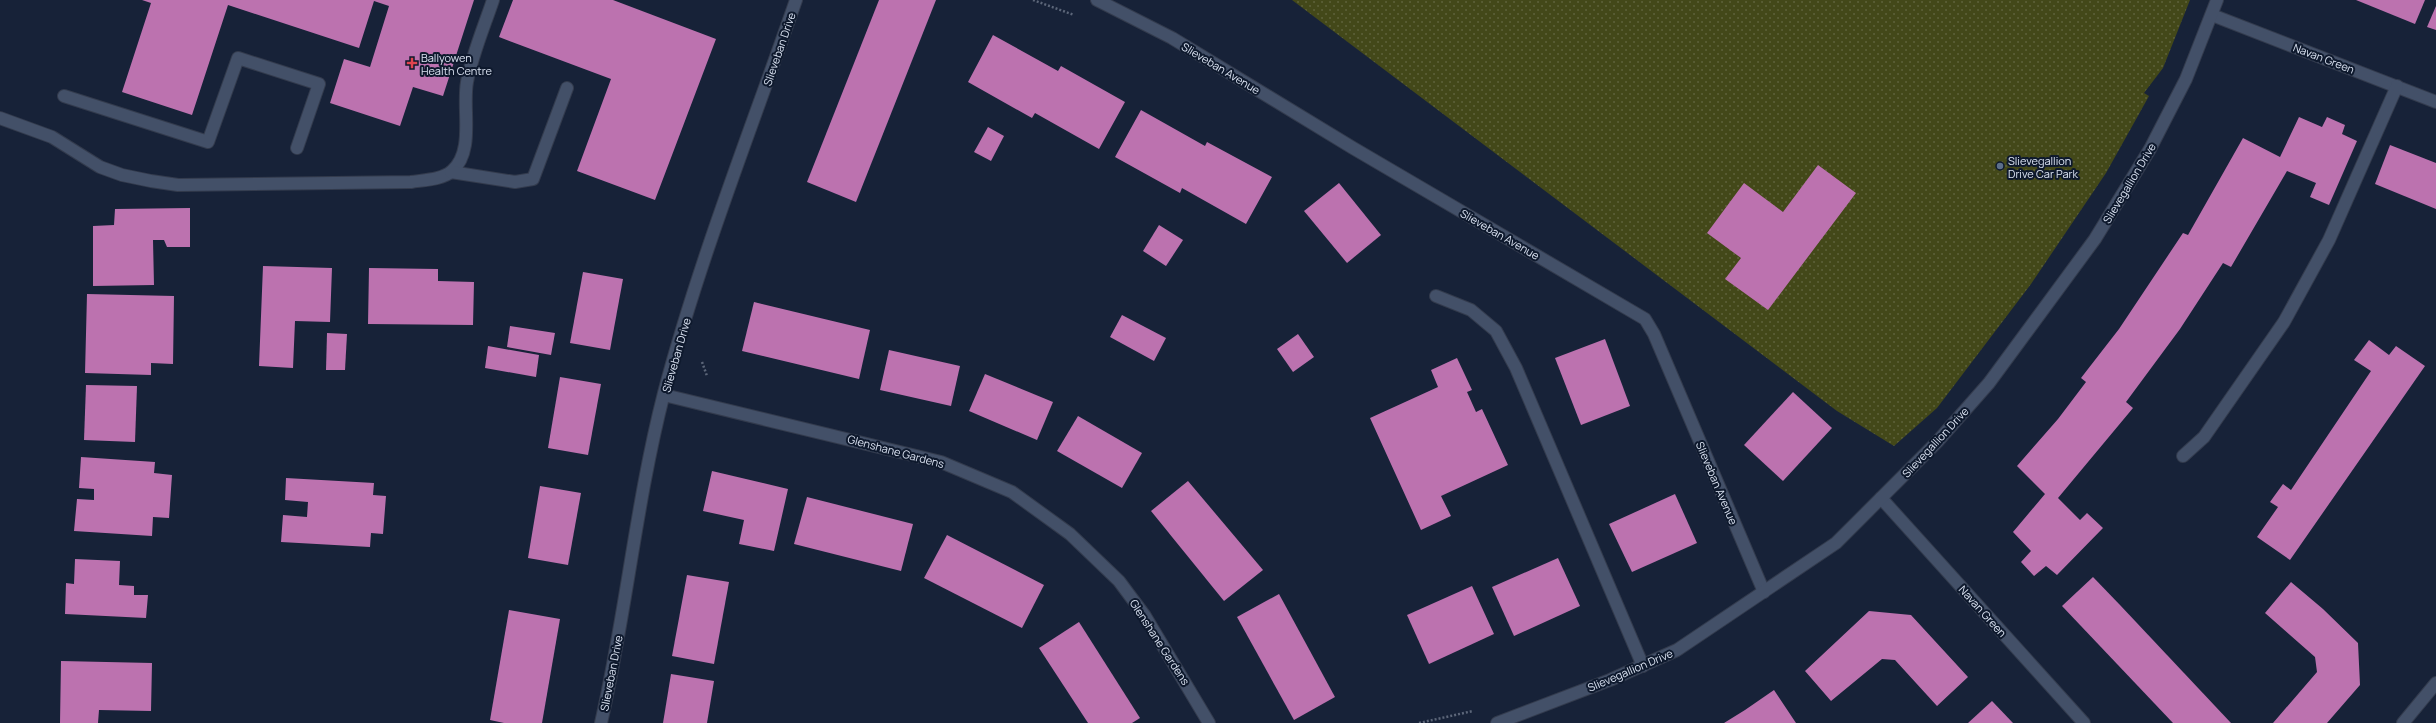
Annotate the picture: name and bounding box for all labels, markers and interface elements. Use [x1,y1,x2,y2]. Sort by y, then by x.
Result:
street label: Slieveban Drive [759,10,799,88]
street label: Slieveban Avenue [1179,39,1263,98]
street label: Navan Green [2291,39,2357,77]
place label: Ballyowen Health Centre [421,50,493,78]
marker: Ballyowen Health Centre [406,57,418,69]
street label: Slievegallion Drive [2099,140,2159,226]
place label: Slievegallion Drive Car Park [2008,153,2079,181]
marker: Slievegallion Drive Car Park [1995,161,2005,171]
street label: Slieveban Avenue [1458,205,1543,263]
street label: Slieveban Drive [658,315,694,394]
street label: Slievegallion Drive [1898,403,1972,480]
street label: Glenshane Gardens [846,431,946,471]
street label: Slieveban Avenue [1693,439,1742,527]
street label: Navan Green [1956,582,2010,640]
street label: Glenshane Gardens [1127,596,1194,688]
street label: Slieveban Drive [596,633,626,712]
street label: Slievegallion Drive [1585,645,1675,695]

